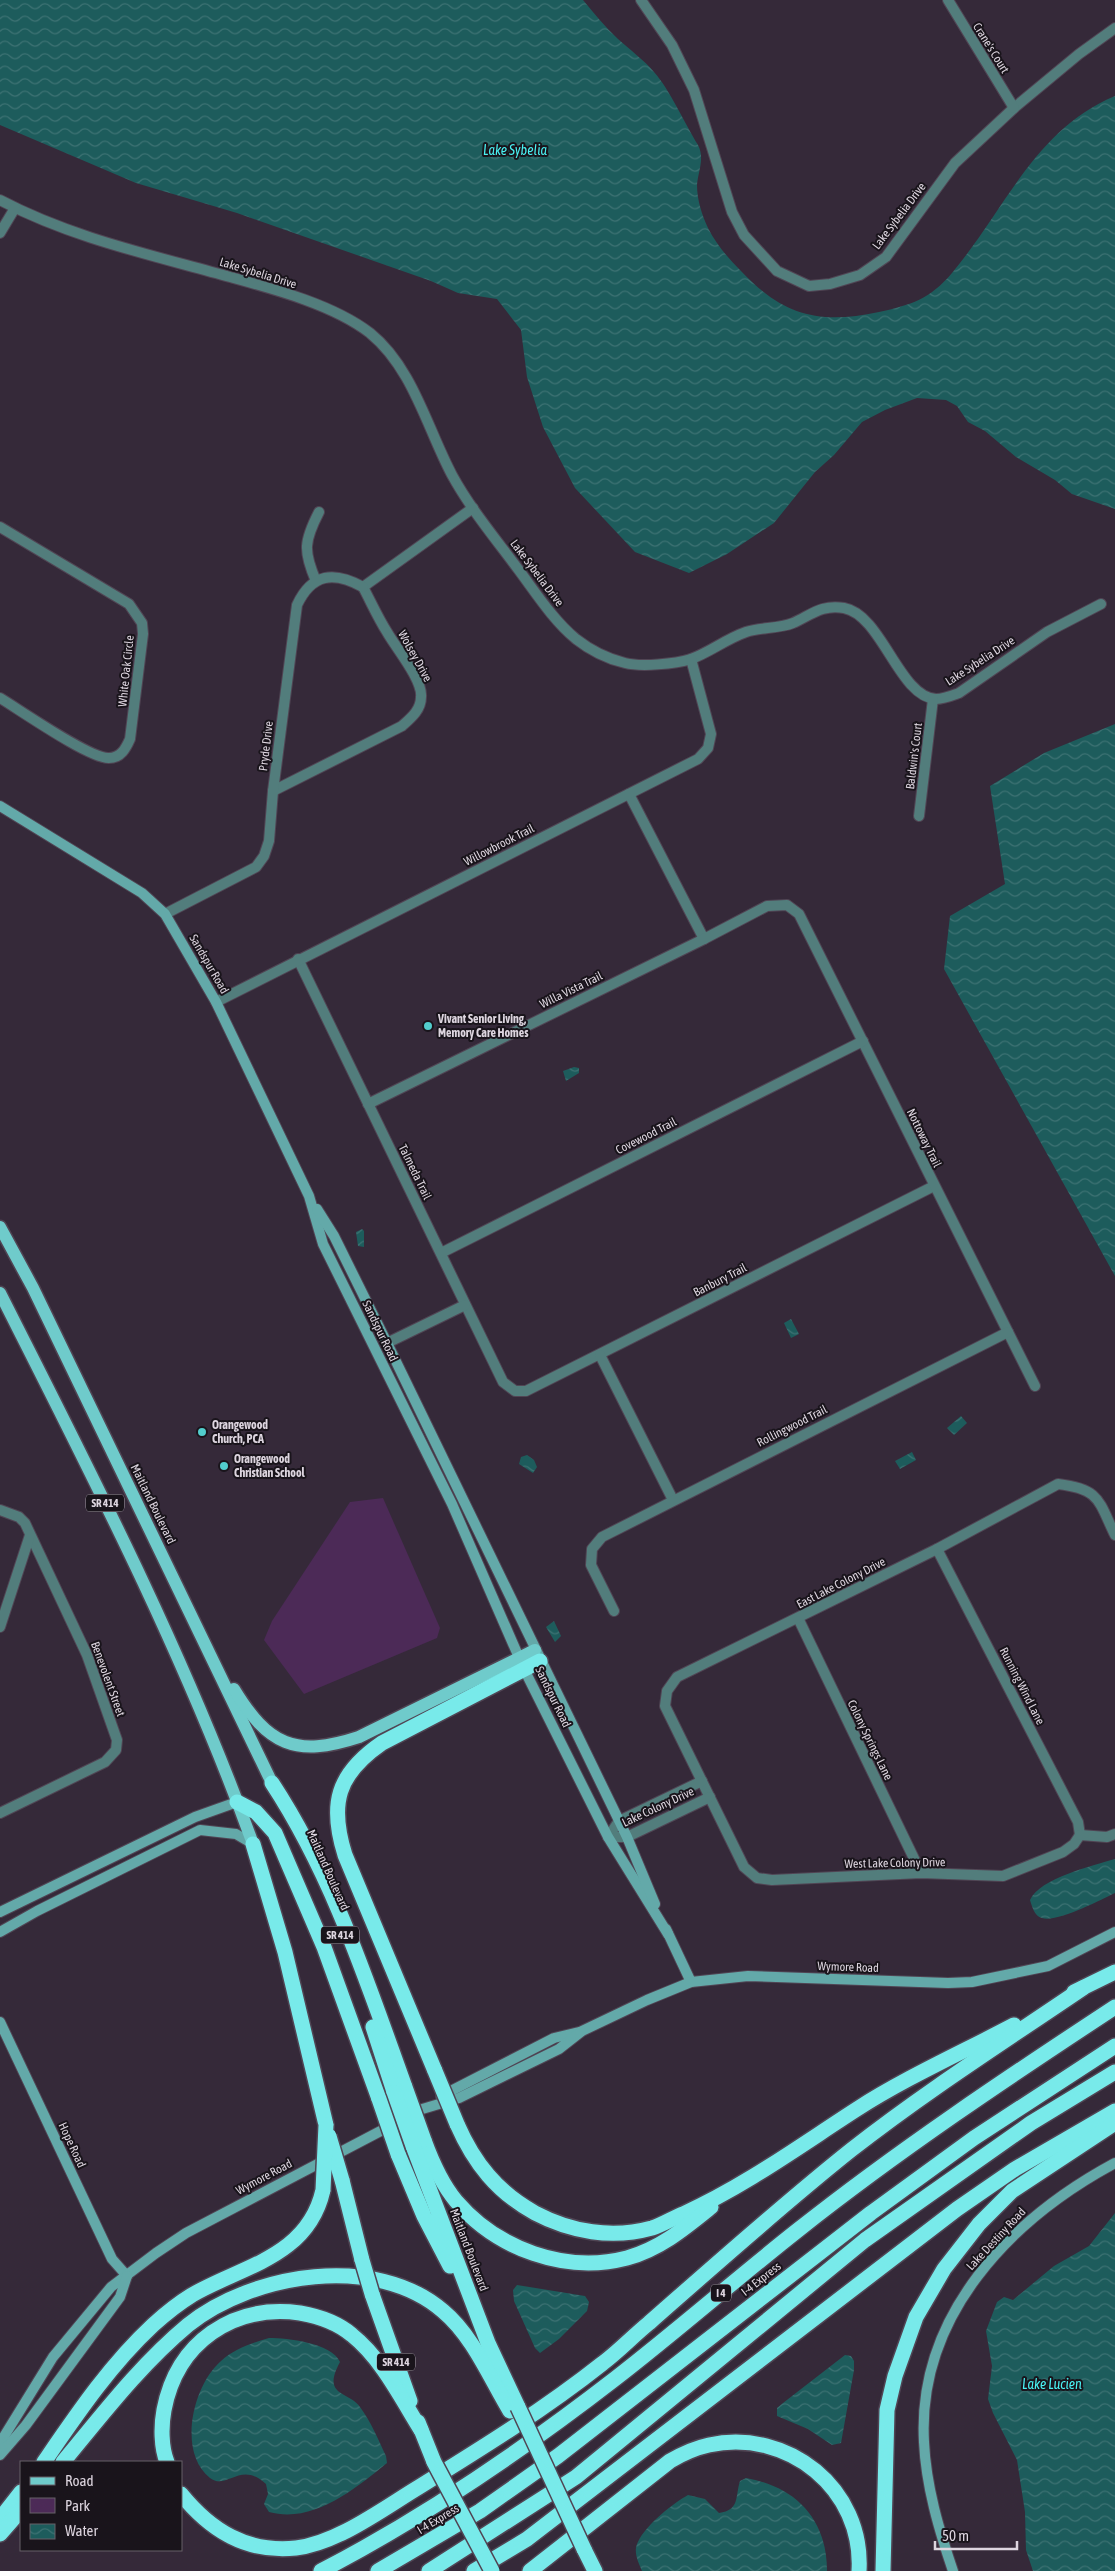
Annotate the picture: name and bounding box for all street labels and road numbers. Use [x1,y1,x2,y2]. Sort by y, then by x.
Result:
street label: Crane's Court [970,20,1012,76]
street label: Lake Sybelia Drive [869,180,929,252]
street label: Lake Sybelia Drive [218,255,298,291]
street label: Lake Sybelia Drive [507,537,567,609]
street label: Wolsey Drive [395,628,435,684]
street label: Lake Sybelia Drive [943,633,1017,689]
street label: White Oak Circle [115,635,137,707]
street label: Pryde Drive [256,720,276,772]
street label: Baldwin's Court [903,721,925,790]
street label: Willowbrook Trail [461,821,537,869]
street label: Sandspur Road [186,932,232,996]
street label: Willa Vista Trail [537,968,605,1011]
street label: Nottoway Trail [904,1106,945,1170]
street label: Covewood Trail [613,1114,679,1157]
street label: Talmeda Trail [396,1142,435,1203]
street label: Banbury Trail [691,1260,750,1299]
street label: Sandspur Road [359,1298,401,1364]
street label: Rollingwood Trail [755,1402,830,1450]
street label: Maitland Boulevard [128,1462,178,1546]
road number: SR 414 [86,1495,124,1512]
street label: East Lake Colony Drive [794,1555,888,1611]
street label: Benevolent Street [88,1640,128,1719]
street label: Running Wind Lane [996,1645,1048,1727]
street label: Sandspur Road [532,1664,574,1730]
street label: Colony Springs Lane [845,1698,895,1782]
street label: Lake Colony Drive [620,1784,696,1830]
street label: Maitland Boulevard [304,1827,352,1913]
street label: West Lake Colony Drive [844,1855,946,1871]
road number: SR 414 [321,1926,359,1944]
street label: Wymore Road [817,1959,879,1975]
street label: Hope Road [55,2120,89,2170]
street label: Wymore Road [234,2156,294,2198]
street label: Lake Destiny Road [963,2205,1029,2273]
street label: Maitland Boulevard [447,2207,491,2293]
street label: I-4 Express [738,2259,784,2299]
road number: I 4 [711,2284,731,2302]
road number: SR 414 [377,2354,415,2370]
street label: I-4 Express [414,2501,462,2537]

